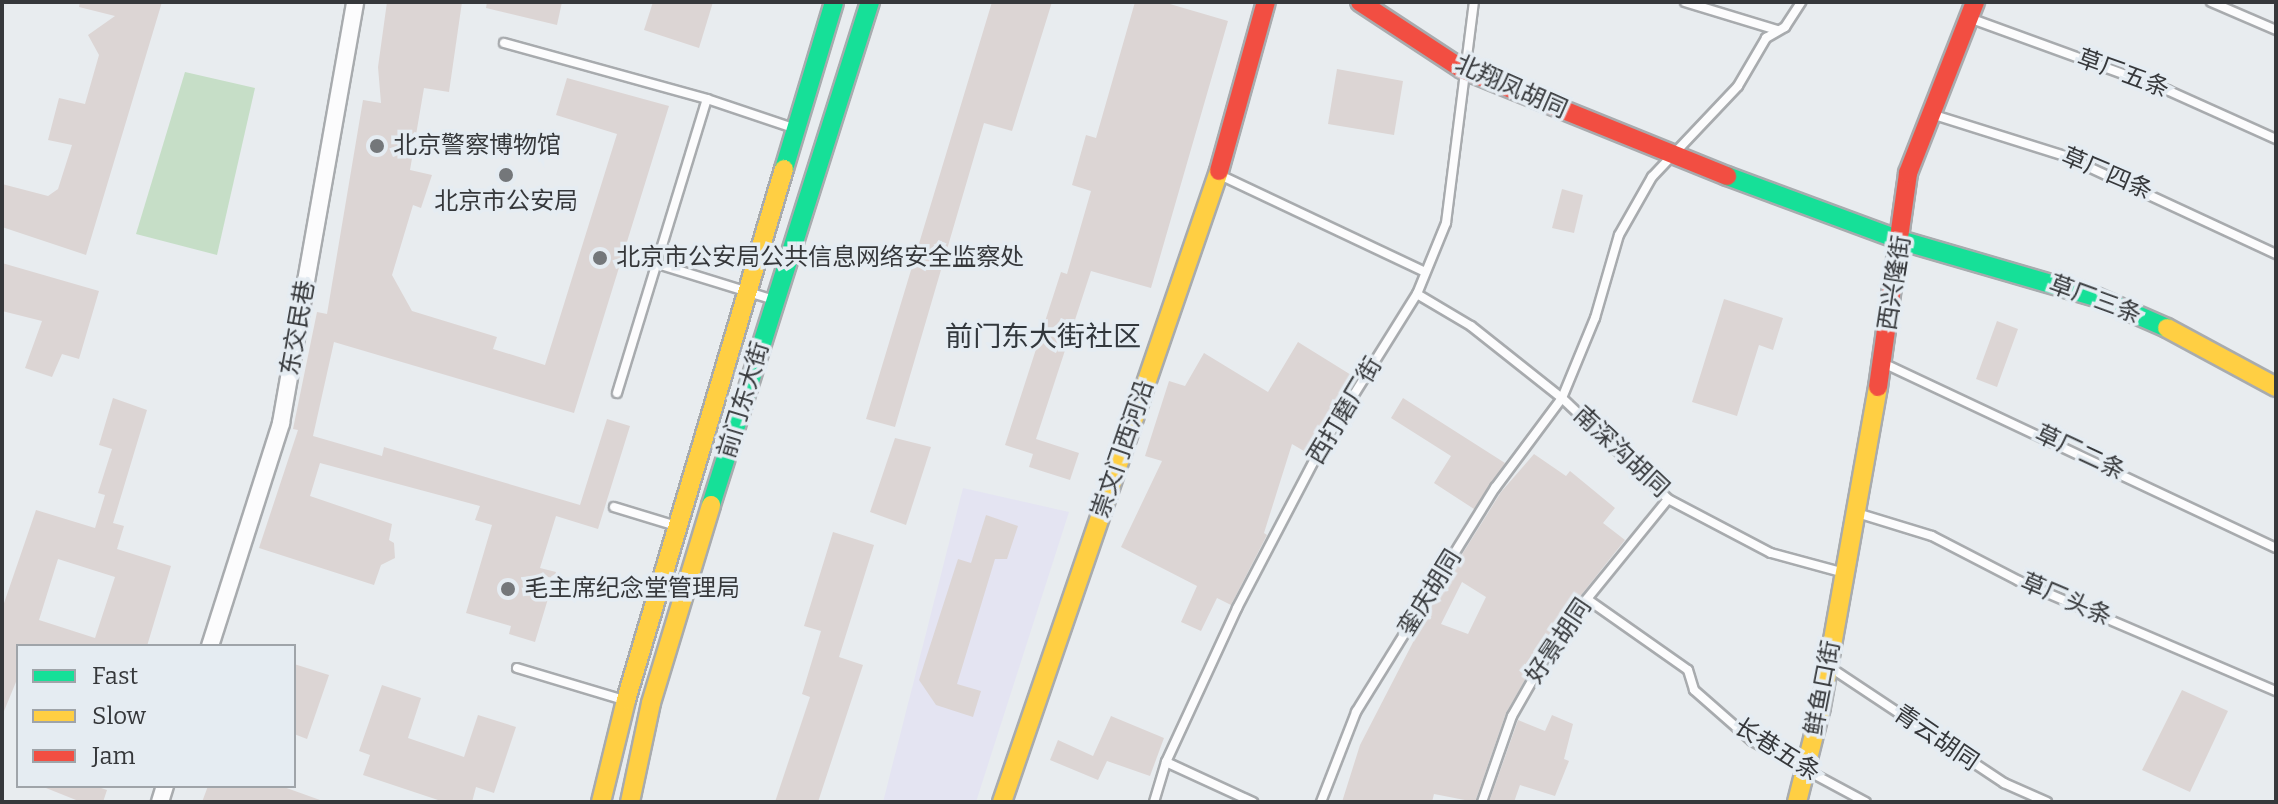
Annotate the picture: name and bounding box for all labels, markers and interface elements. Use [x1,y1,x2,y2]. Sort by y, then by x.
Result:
street label: 草厂五条 [2073,44,2173,104]
street label: 北翔凤胡同 [1450,49,1572,125]
place label: 北京警察博物馆 [393,132,561,160]
marker: 北京警察博物馆 [368,137,386,155]
street label: 草厂四条 [2057,142,2157,206]
marker: 北京市公安局 [497,166,515,184]
place label: 北京市公安局 [434,188,578,216]
street label: 西兴隆街 [1873,233,1917,333]
place label: 北京市公安局公共信息网络安全监察处 [616,244,1024,272]
marker: 北京市公安局公共信息网络安全监察处 [591,249,609,267]
street label: 草厂三条 [2045,270,2145,330]
street label: 东交民巷 [275,278,321,378]
district label: 前门东大街社区 [945,320,1141,354]
street label: 前门东大街 [713,338,775,462]
street label: 西打磨厂街 [1302,352,1388,470]
street label: 崇文门西河沿 [1086,376,1160,522]
street label: 南深沟胡同 [1567,401,1675,503]
street label: 草厂二条 [2030,420,2130,486]
street label: 銮庆胡同 [1392,545,1468,641]
street label: 草厂头条 [2016,568,2116,632]
place label: 毛主席纪念堂管理局 [524,575,740,603]
marker: 毛主席纪念堂管理局 [499,580,517,598]
street label: 好景胡同 [1520,593,1598,689]
street label: 鲜鱼口街 [1800,638,1846,738]
legend [16,644,296,788]
text: Fast [92,662,138,690]
street label: 青云胡同 [1888,699,1984,777]
text: Slow [92,702,146,730]
street label: 长巷五条 [1729,712,1825,788]
text: Jam [92,742,135,770]

